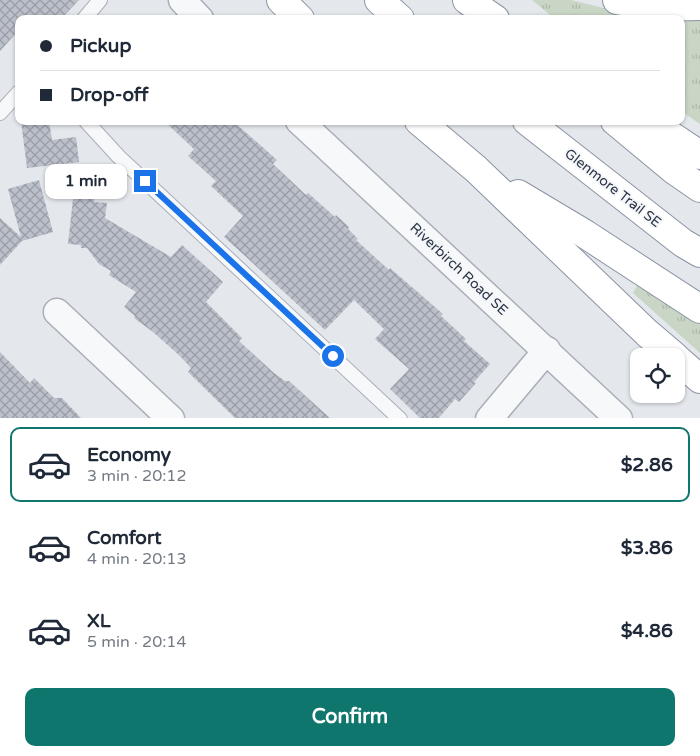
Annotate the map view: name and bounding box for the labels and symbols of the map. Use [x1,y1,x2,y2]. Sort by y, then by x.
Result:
street label: Glenmore Trail SE [561,145,665,231]
callout: 1 min [45,164,128,198]
route end [134,170,156,192]
street label: Riverbirch Road SE [407,219,511,319]
route start [322,345,344,367]

